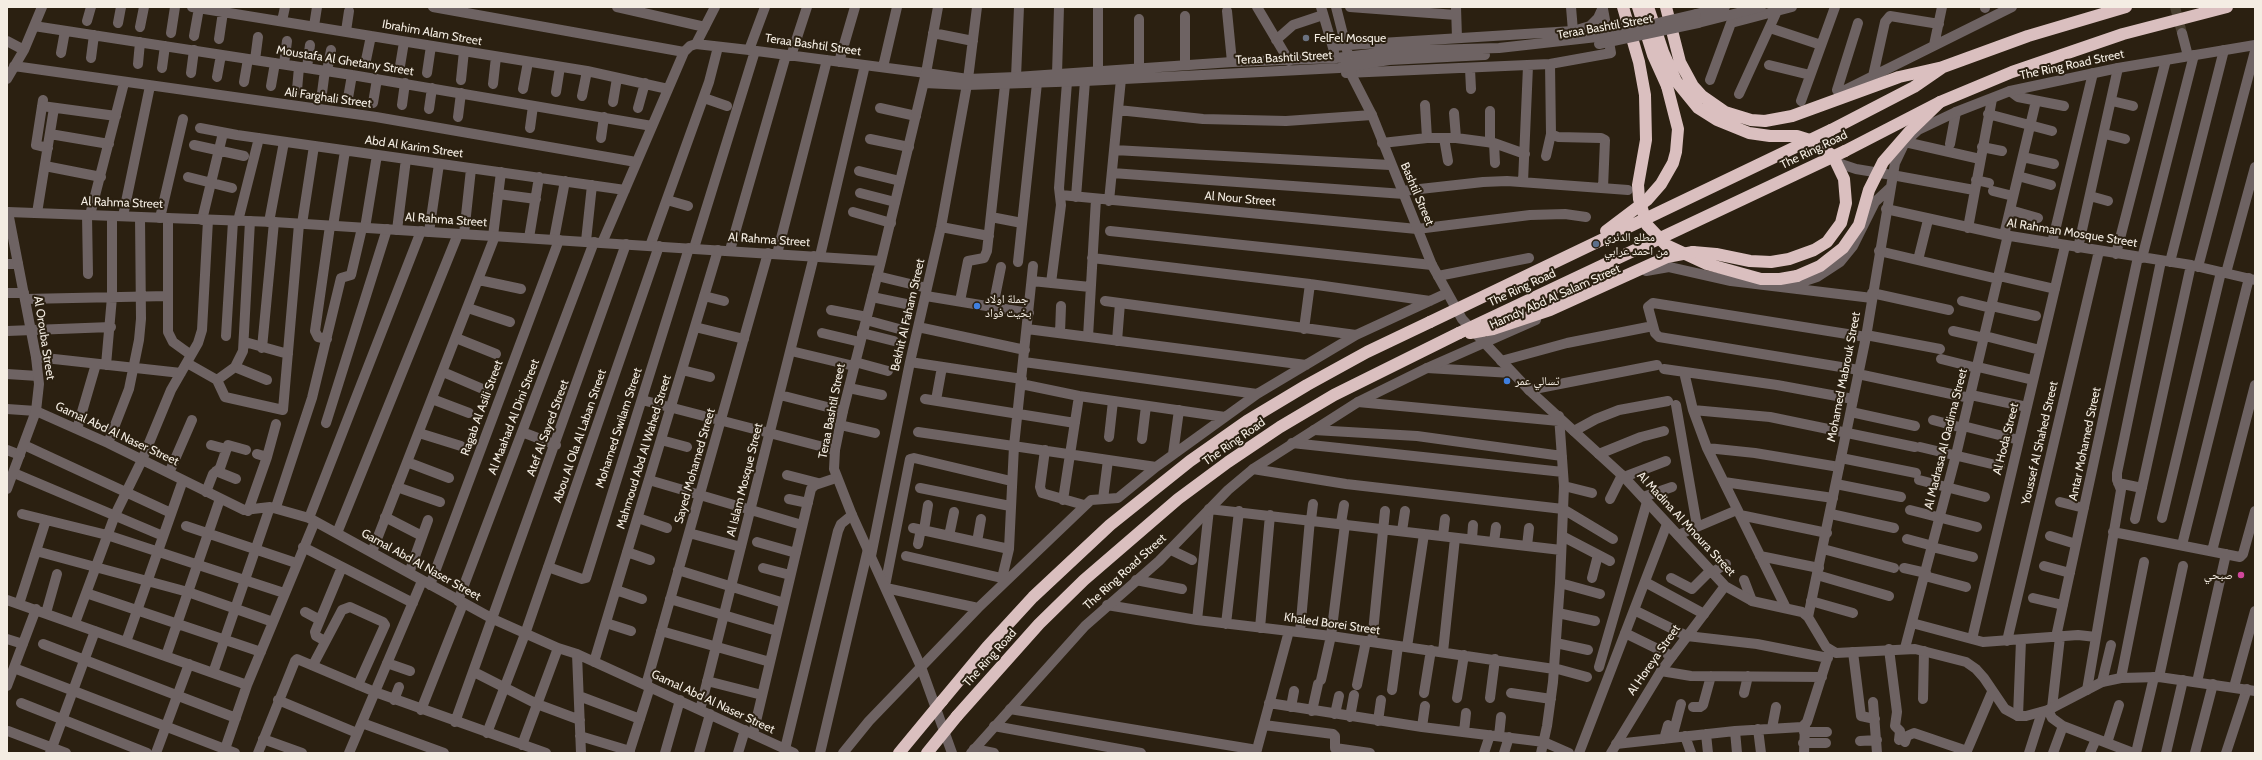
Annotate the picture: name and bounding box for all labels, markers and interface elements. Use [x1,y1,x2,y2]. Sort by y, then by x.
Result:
street label: Teraa Bashtil Street [1556,12,1654,42]
street label: Ibrahim Alam Street [381,17,483,49]
street label: Teraa Bashtil Street [764,31,862,59]
place label: FelFel Mosque [1314,31,1386,45]
marker: FelFel Mosque [1301,33,1311,43]
street label: Moustafa Al Ghetany Street [275,43,415,79]
street label: The Ring Road Street [2019,47,2125,83]
street label: Teraa Bashtil Street [1235,48,1333,68]
street label: Ali Farghali Street [284,85,372,111]
street label: The Ring Road [1778,128,1850,172]
street label: Abd Al Karim Street [364,133,464,161]
street label: Bashtil Street [1397,160,1437,228]
street label: Al Nour Street [1204,189,1276,209]
street label: Al Rahma Street [81,194,163,212]
street label: Al Rahma Street [405,210,487,230]
street label: Al Rahman Mosque Street [2006,216,2138,250]
street label: Al Rahma Street [728,230,810,250]
place label: مطلع الدئري من احمد عرابي [1604,230,1668,258]
marker: مطلع الدئري من احمد عرابي [1591,239,1601,249]
street label: Bekhit Al Faham Street [888,257,928,373]
street label: Hamdy Abd Al Salam Street [1487,262,1623,332]
street label: The Ring Road [1486,266,1558,310]
place label: جملة اولاد بخيت فواد [985,292,1032,320]
street label: Al Orouba Street [30,295,58,381]
marker: جملة اولاد بخيت فواد [972,301,982,311]
street label: Mohamed Mabrouk Street [1824,311,1864,443]
street label: Al Maahad Al Dini Street [485,357,543,477]
street label: Ragab Al Asili Street [458,358,506,458]
street label: Teraa Bashtil Street [816,362,848,460]
street label: Mohamed Swilam Street [593,366,645,490]
street label: Abou Al Ola Al Laban Street [550,367,610,505]
street label: Al Madrasa Al Qadima Street [1922,367,1970,511]
street label: Mahmoud Abd Al Wahed Street [614,373,674,531]
place label: تسالي عمر [1515,374,1559,388]
marker: تسالي عمر [1502,376,1512,386]
street label: Atef Al Sayed Street [524,378,572,478]
street label: Youssef Al Shahed Street [2019,380,2061,506]
street label: Antar Mohamed Street [2066,386,2104,502]
street label: Gamal Abd Al Naser Street [53,399,181,469]
street label: Al Hoda Street [1990,402,2022,476]
street label: Sayed Mohamed Street [672,407,718,525]
street label: The Ring Road [1200,415,1268,469]
street label: Al Islam Mosque Street [724,422,766,538]
street label: Al Madina Al Mnoura Street [1634,469,1738,579]
street label: Gamal Abd Al Naser Street [359,526,483,604]
street label: The Ring Road Street [1081,531,1169,613]
place label: صبحي [2204,568,2233,582]
marker: صبحي [2236,570,2246,580]
street label: Khaled Borei Street [1283,610,1381,638]
street label: Al Horeya Street [1624,622,1684,698]
street label: The Ring Road [960,626,1020,690]
street label: Gamal Abd Al Naser Street [649,667,777,737]

